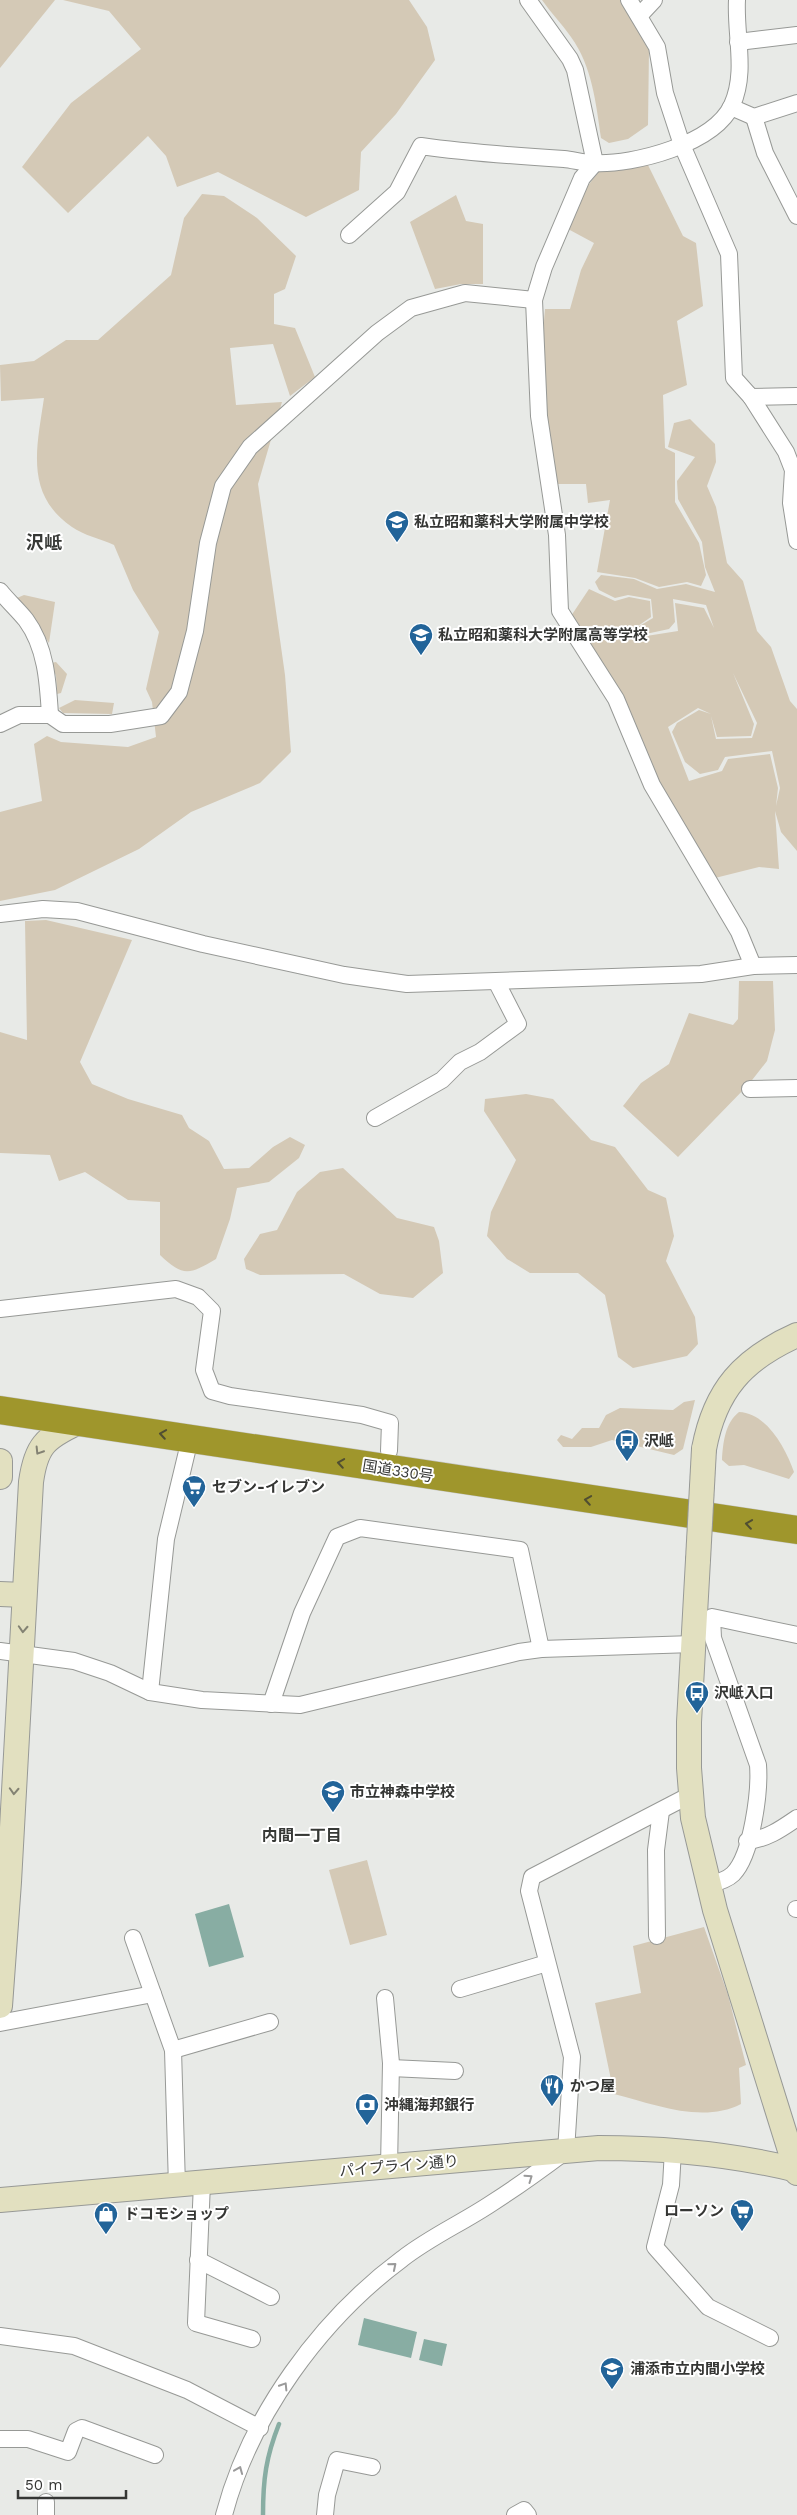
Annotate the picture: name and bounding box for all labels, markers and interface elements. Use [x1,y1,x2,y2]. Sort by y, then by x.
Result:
school or university icon: 私立昭和薬科大学附属中学校 [384,509,410,543]
place label: 私立昭和薬科大学附属中学校 [414,513,609,531]
district label: 沢岻 [26,532,62,553]
school or university icon: 私立昭和薬科大学附属高等学校 [408,622,434,656]
place label: 私立昭和薬科大学附属高等学校 [438,626,648,644]
bus stop icon: 沢岻 [614,1428,640,1462]
one-way arrow [159,1430,167,1440]
place label: 沢岻 [644,1432,674,1450]
one-way arrow [36,1445,45,1454]
street label: 国道330号 [361,1456,435,1486]
one-way arrow [336,1458,345,1468]
supermarket icon: セブン-イレブン [181,1474,207,1508]
place label: セブン-イレブン [212,1478,325,1496]
one-way arrow [584,1496,592,1506]
one-way arrow [744,1519,753,1529]
one-way arrow [17,1625,28,1633]
bus stop icon: 沢岻入口 [684,1680,710,1714]
place label: 沢岻入口 [714,1684,774,1702]
school or university icon: 市立神森中学校 [320,1779,346,1813]
place label: 市立神森中学校 [350,1783,455,1801]
one-way arrow [8,1787,19,1795]
district label: 内間一丁目 [262,1826,342,1845]
restaurant icon: かつ屋 [539,2073,565,2107]
place label: かつ屋 [570,2077,615,2095]
bank icon: 沖縄海邦銀行 [354,2092,380,2126]
place label: 沖縄海邦銀行 [384,2096,474,2114]
street label: パイプライン通り [338,2152,460,2180]
one-way arrow [523,2175,533,2184]
supermarket icon: ローソン [729,2198,755,2232]
shop icon: ドコモショップ [93,2201,119,2235]
place label: ローソン [664,2202,724,2220]
place label: ドコモショップ [124,2205,229,2223]
one-way arrow [387,2263,396,2272]
school or university icon: 浦添市立内間小学校 [599,2356,625,2390]
place label: 浦添市立内間小学校 [630,2360,765,2378]
one-way arrow [277,2382,287,2391]
one-way arrow [233,2466,243,2475]
scale bar [18,2468,125,2500]
text: 50 m [25,2476,62,2494]

